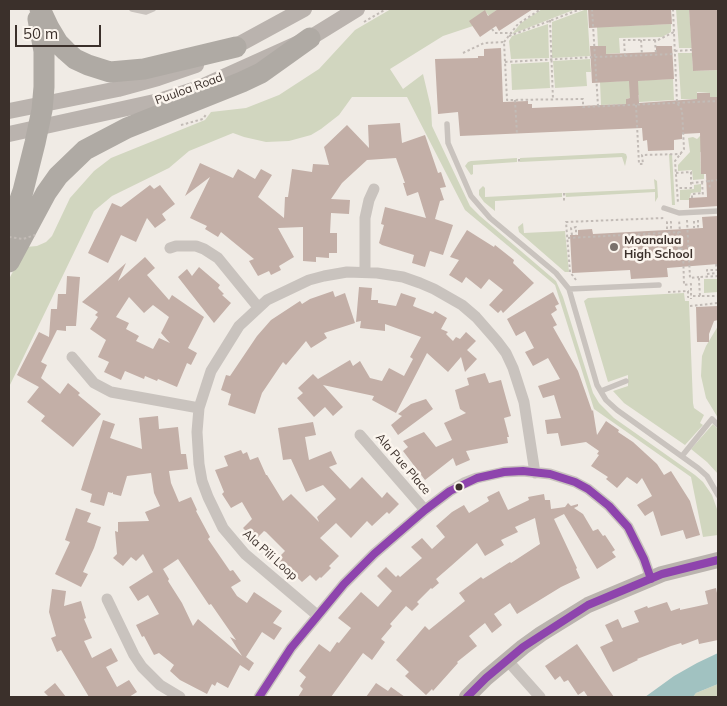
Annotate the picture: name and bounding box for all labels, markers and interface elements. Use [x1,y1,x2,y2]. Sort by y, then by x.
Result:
scale bar [18,15,104,47]
text: 50 m [23,24,58,43]
street label: Puuloa Road [153,70,225,108]
place label: Moanalua High School [624,233,693,261]
marker: Moanalua High School [608,241,620,253]
street label: Ala Pue Place [372,430,434,498]
unlabelled marker [454,482,464,492]
street label: Ala Pili Loop [240,527,300,583]

